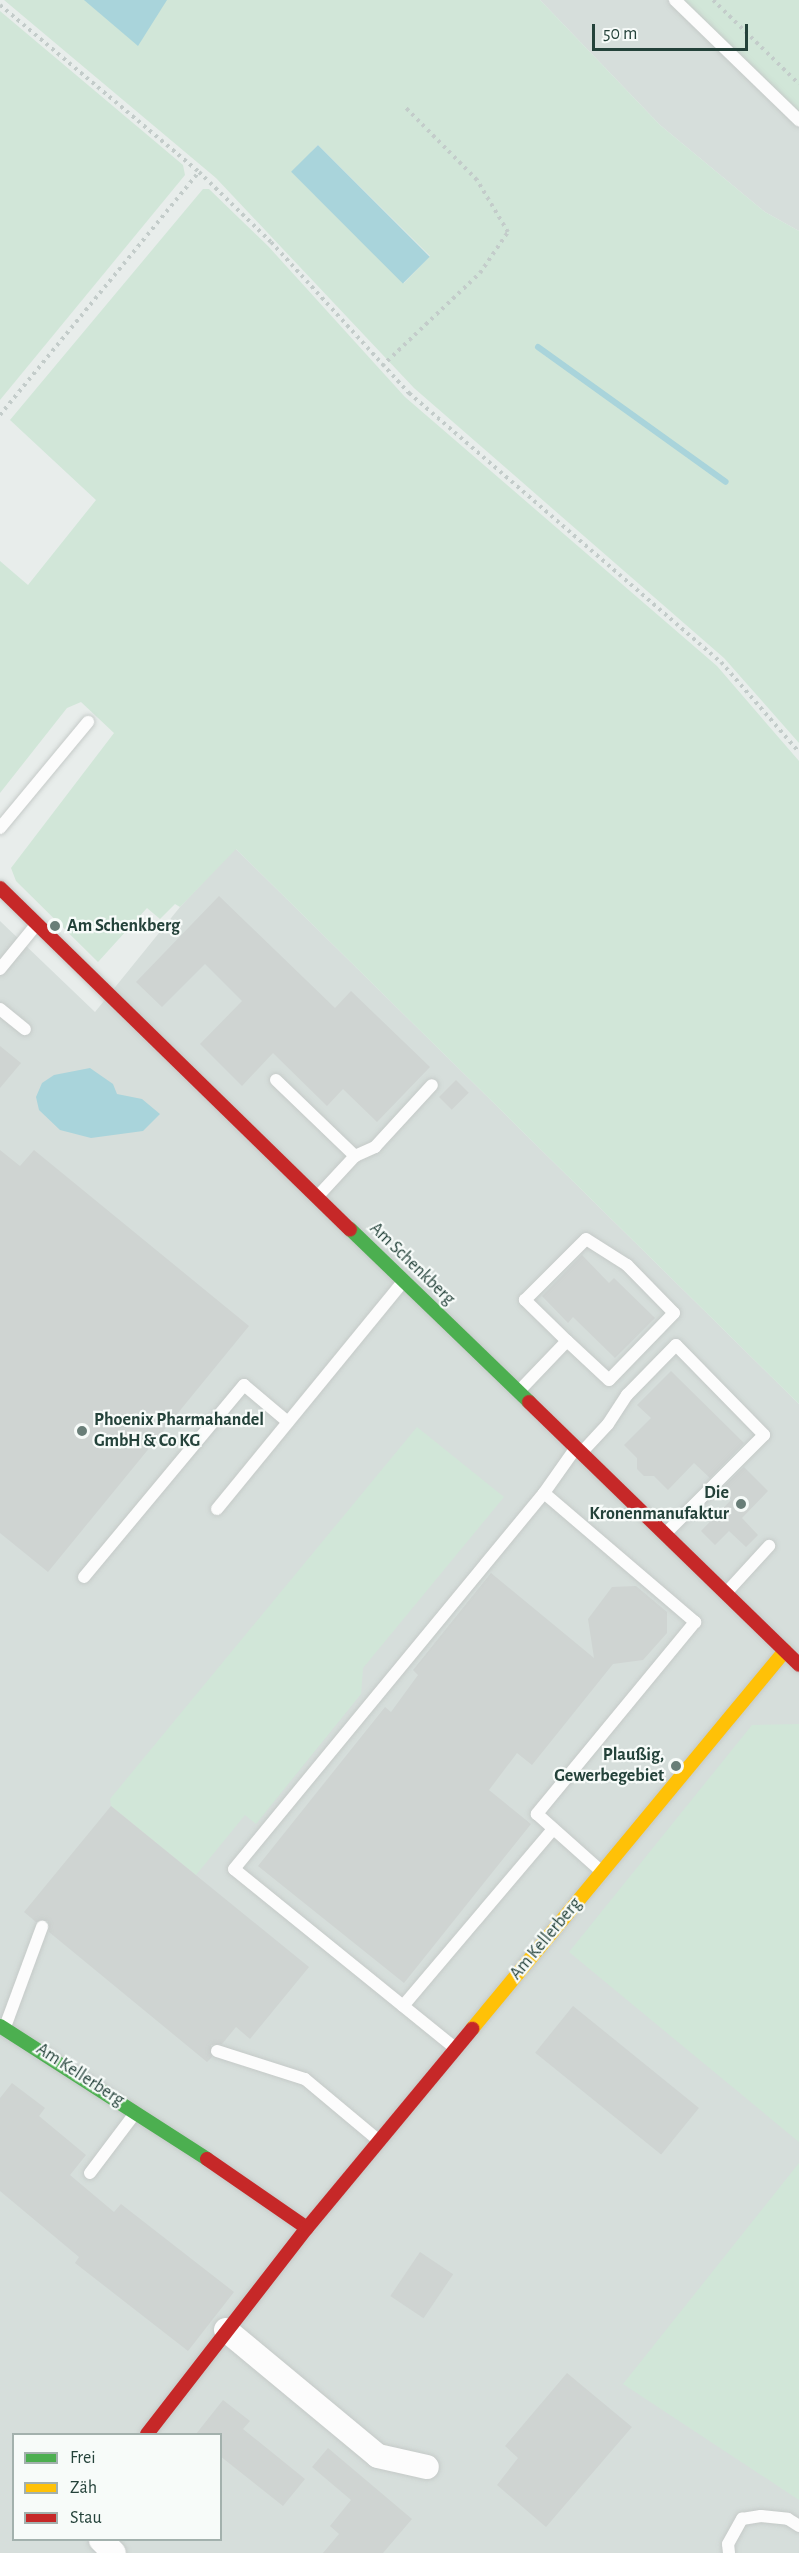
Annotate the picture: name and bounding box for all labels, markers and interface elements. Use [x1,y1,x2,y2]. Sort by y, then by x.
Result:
scale bar [595,12,751,50]
text: 50 m [603,25,637,43]
place label: Am Schenkberg [67,915,180,937]
marker: Am Schenkberg [48,919,62,933]
street label: Am Schenkberg [365,1218,459,1310]
place label: Phoenix Pharmahandel GmbH & Co KG [94,1410,264,1452]
marker: Phoenix Pharmahandel GmbH & Co KG [75,1424,89,1438]
place label: Die Kronenmanufaktur [589,1483,729,1526]
marker: Die Kronenmanufaktur [734,1497,748,1511]
place label: Plaußig, Gewerbegebiet [554,1745,664,1788]
marker: Plaußig, Gewerbegebiet [669,1759,683,1773]
street label: Am Kellerberg [505,1894,587,1984]
street label: Am Kellerberg [32,2039,128,2111]
legend [12,2433,222,2541]
text: Frei [70,2449,96,2467]
text: Zäh [70,2479,97,2497]
text: Stau [70,2509,102,2527]

